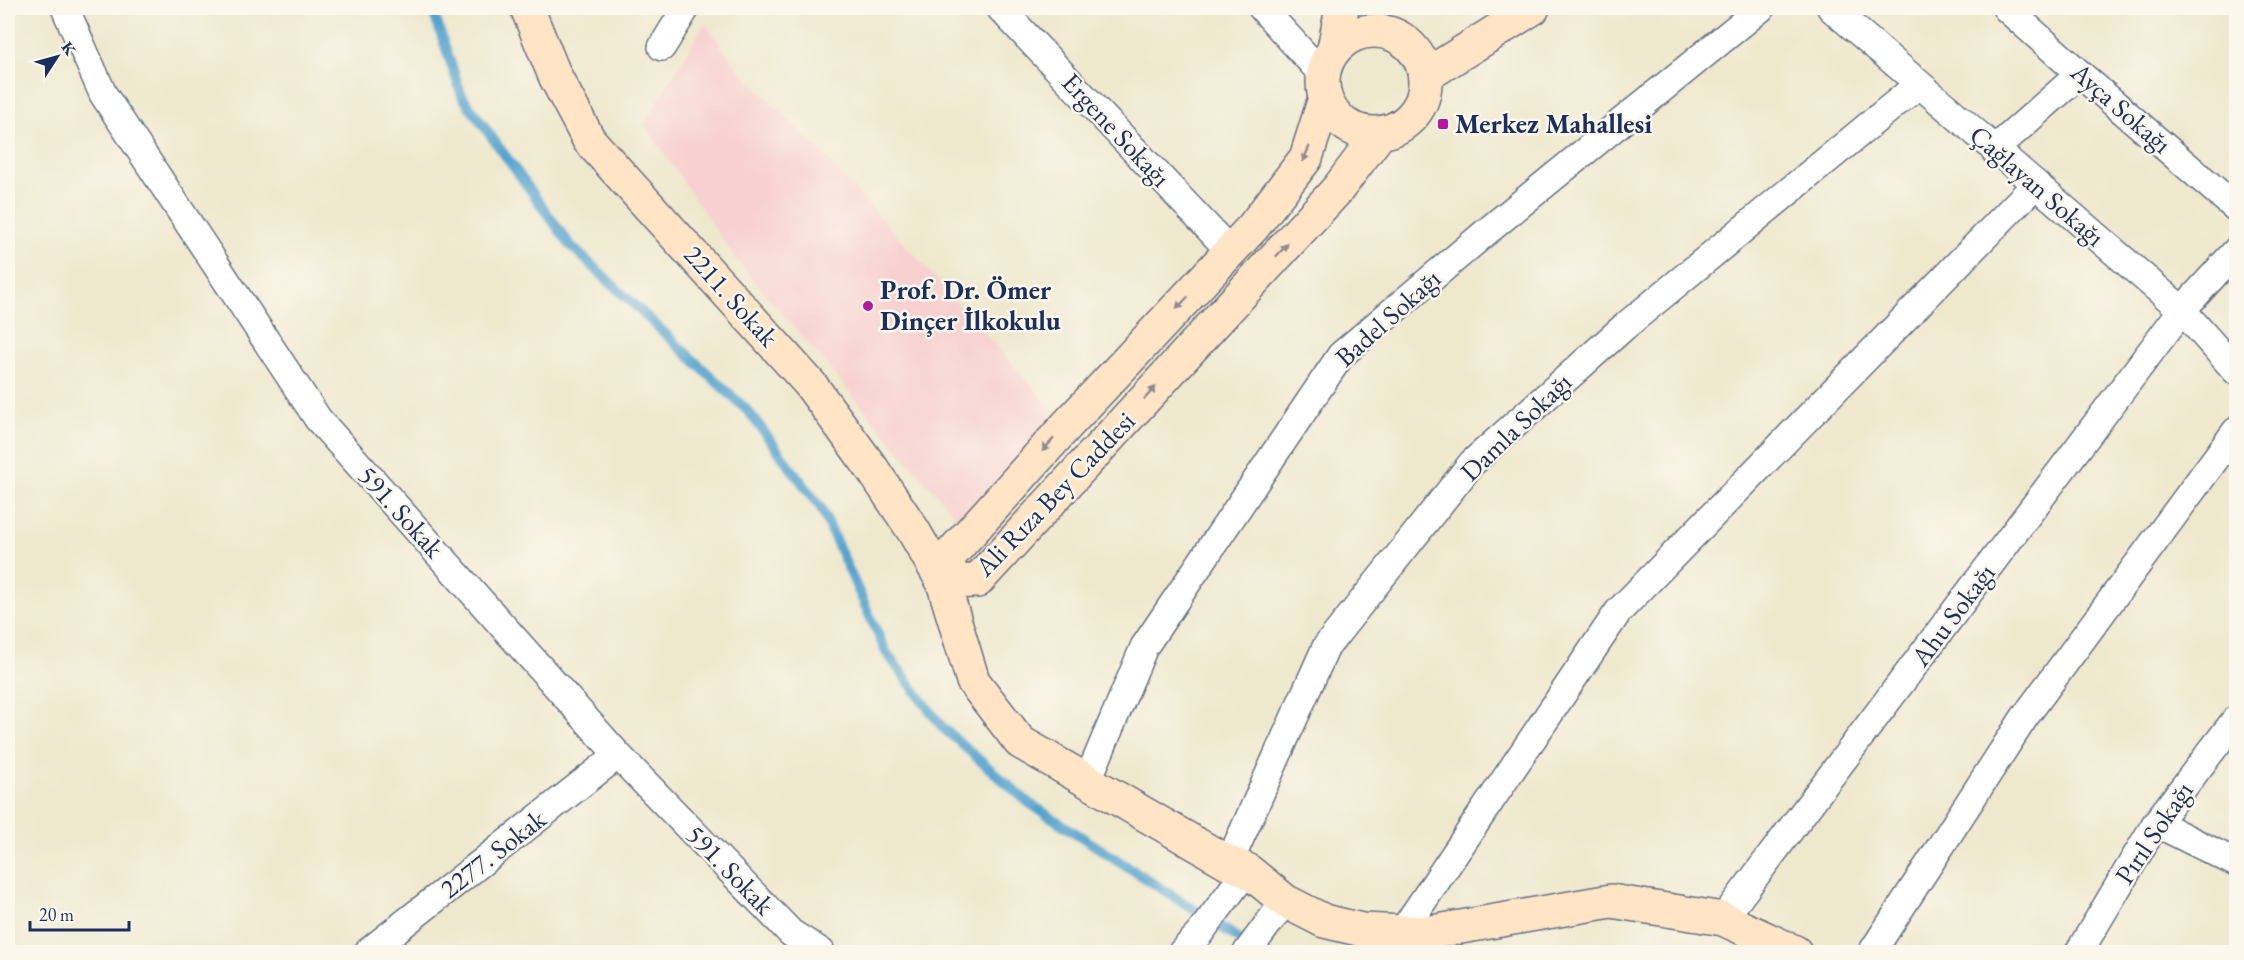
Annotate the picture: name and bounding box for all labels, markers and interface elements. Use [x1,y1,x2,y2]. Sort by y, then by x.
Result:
north arrow [27,27,87,87]
text: K [57,37,81,60]
street label: Ayça Sokağı [2063,54,2179,161]
street label: Ergene Sokağı [1054,65,1179,195]
place label: Merkez Mahallesi [1455,106,1652,141]
marker: Merkez Mahallesi [1436,117,1450,131]
street label: Çağlayan Sokağı [1963,117,2112,254]
one-way arrow [1301,145,1311,163]
street label: 2211. Sokak [677,237,786,354]
one-way arrow [1275,243,1288,258]
street label: Badel Sokağı [1328,261,1448,374]
place label: Prof. Dr. Ömer Dinçer İlkokulu [880,272,1061,338]
one-way arrow [1176,295,1189,310]
marker: Prof. Dr. Ömer Dinçer İlkokulu [861,299,875,313]
street label: Damla Sokağı [1452,364,1579,489]
one-way arrow [1143,386,1157,401]
street label: Ali Rıza Bey Caddesi [966,403,1143,584]
one-way arrow [1042,437,1055,452]
street label: 591. Sokak [351,458,452,565]
street label: Ahu Sokağı [1902,556,2003,674]
street label: Pırıl Sokağı [2107,774,2201,891]
street label: 2277. Sokak [433,801,553,906]
street label: 591. Sokak [679,817,782,922]
scale bar [30,894,129,932]
text: 20 m [39,903,74,926]

